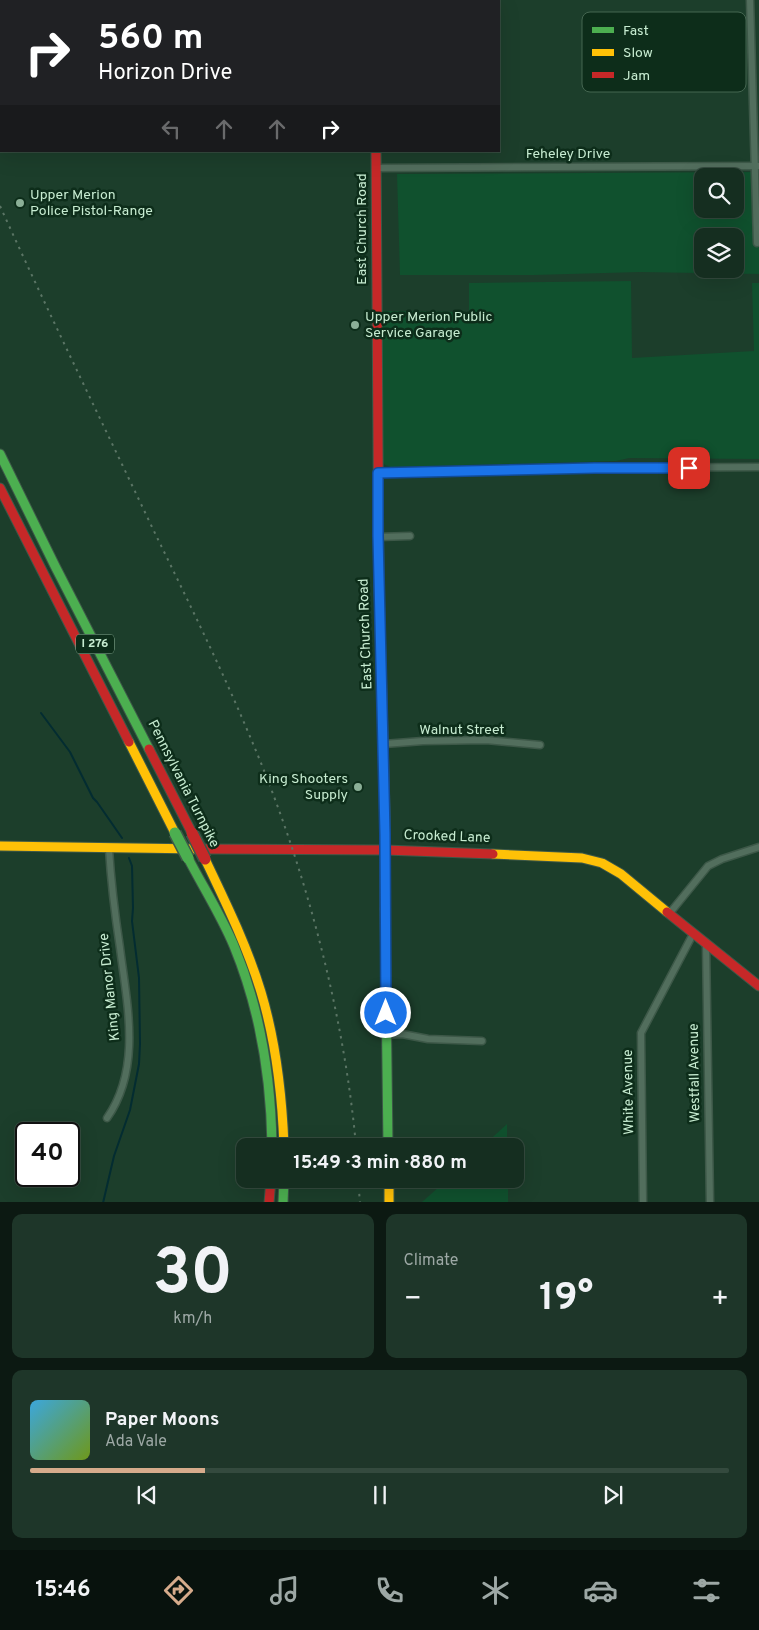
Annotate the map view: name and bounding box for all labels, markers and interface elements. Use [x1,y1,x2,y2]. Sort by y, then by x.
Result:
legend [582,12,746,92]
text: 560 m [98,17,203,61]
icon: right [15,20,80,85]
text: Fast [623,23,649,40]
text: Slow [623,45,653,62]
text: Horizon Drive [98,60,232,87]
text: Jam [623,68,650,85]
icon: left [157,115,185,143]
icon: ahead [210,115,238,143]
icon: ahead [263,115,291,143]
icon: right [316,115,344,143]
street label: Feheley Drive [526,146,610,163]
map controls [694,168,744,278]
button: search [694,168,744,218]
street label: East Church Road [354,173,371,285]
place label: Upper Merion Police Pistol-Range [30,187,153,220]
marker: Upper Merion Police Pistol-Range [14,197,26,209]
button: layers [694,228,744,278]
place label: Upper Merion Public Service Garage [365,309,492,342]
marker: Upper Merion Public Service Garage [349,319,361,331]
pin [668,447,710,489]
icon: arrive [675,454,703,482]
street label: East Church Road [356,578,376,690]
road number: I 276 [76,634,114,654]
street label: Pennsylvania Turnpike [143,717,223,851]
street label: Walnut Street [419,722,505,739]
place label: King Shooters Supply [259,771,348,804]
marker: King Shooters Supply [352,781,364,793]
street label: Crooked Lane [403,827,491,847]
street label: King Manor Drive [96,932,124,1042]
position arrow [359,986,411,1038]
street label: Westfall Avenue [686,1023,704,1123]
street label: White Avenue [620,1049,638,1135]
speed limit sign: 40 [15,1122,80,1187]
text: 15:49 · 3 min · 880 m [293,1151,467,1175]
text: 30 [152,1235,233,1317]
text: Climate [404,1251,458,1271]
text: 19° [539,1275,593,1324]
text: − [404,1282,422,1318]
text: + [711,1282,729,1318]
text: km/h [173,1309,212,1329]
text: Paper Moons [105,1408,219,1432]
text: Ada Vale [105,1432,167,1452]
icon: previous [133,1481,161,1509]
icon: pause [366,1481,394,1509]
icon: next [599,1481,627,1509]
icon: directions [161,1573,196,1608]
icon: music [267,1573,302,1608]
icon: phone [372,1573,407,1608]
icon: climate [478,1573,513,1608]
icon: car [583,1573,618,1608]
icon: filters [689,1573,724,1608]
text: 15:46 [35,1577,91,1604]

